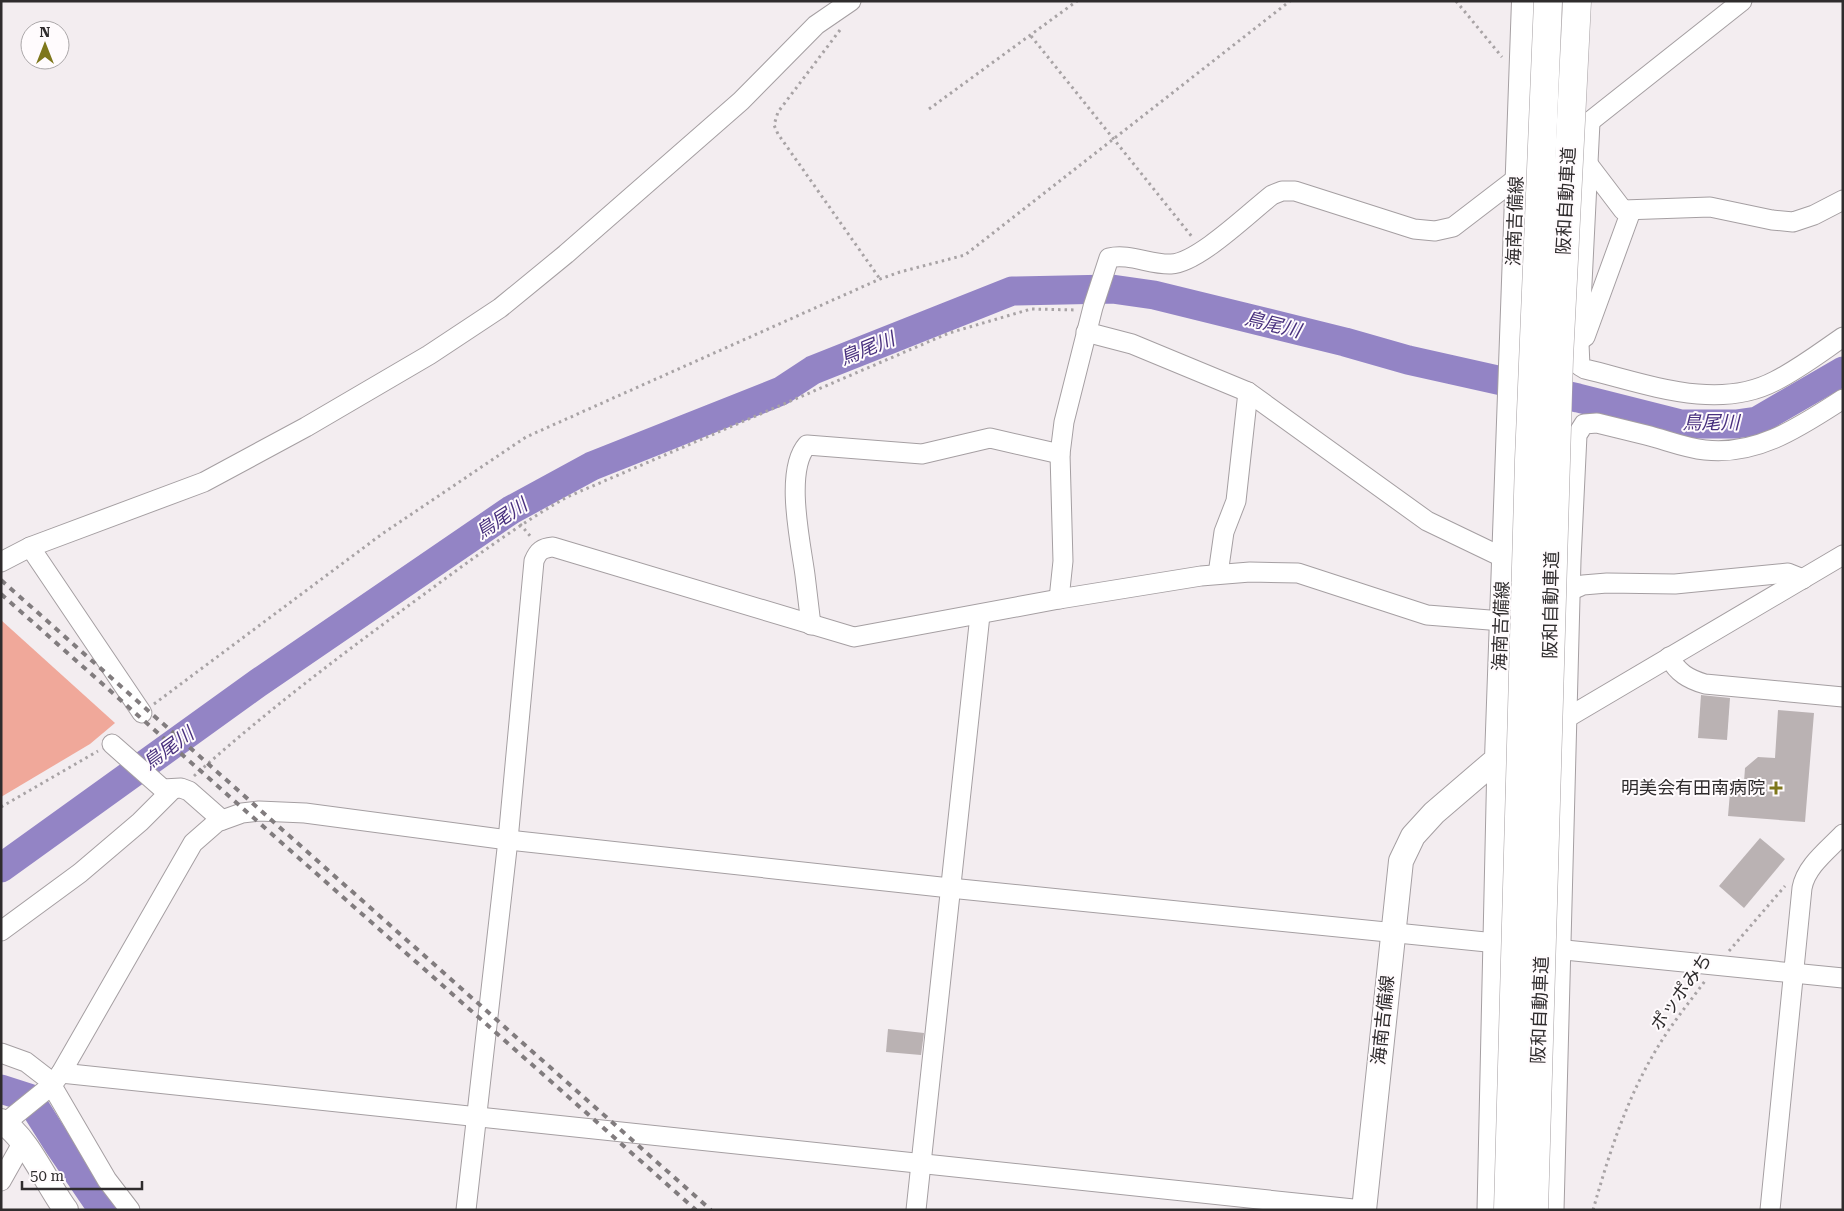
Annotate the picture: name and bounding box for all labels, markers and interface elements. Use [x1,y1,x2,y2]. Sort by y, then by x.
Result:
north arrow [20,20,70,70]
text: N [40,24,51,40]
street label: 阪和自動車道 [1552,146,1579,255]
street label: 海南吉備線 [1502,176,1527,266]
water label: 鳥尾川 [1242,306,1305,343]
water label: 鳥尾川 [836,326,900,370]
water label: 鳥尾川 [1682,411,1741,434]
water label: 鳥尾川 [471,492,533,544]
street label: 阪和自動車道 [1539,551,1562,659]
street label: 海南吉備線 [1488,581,1513,671]
water label: 鳥尾川 [138,721,200,774]
place label: 明美会有田南病院 [1621,777,1765,798]
marker: 明美会有田南病院 [1769,781,1783,795]
street label: ポッポみち [1646,949,1716,1034]
street label: 阪和自動車道 [1527,956,1552,1064]
street label: 海南吉備線 [1367,974,1398,1066]
scale bar [22,1158,142,1190]
text: 50 m [30,1167,65,1185]

